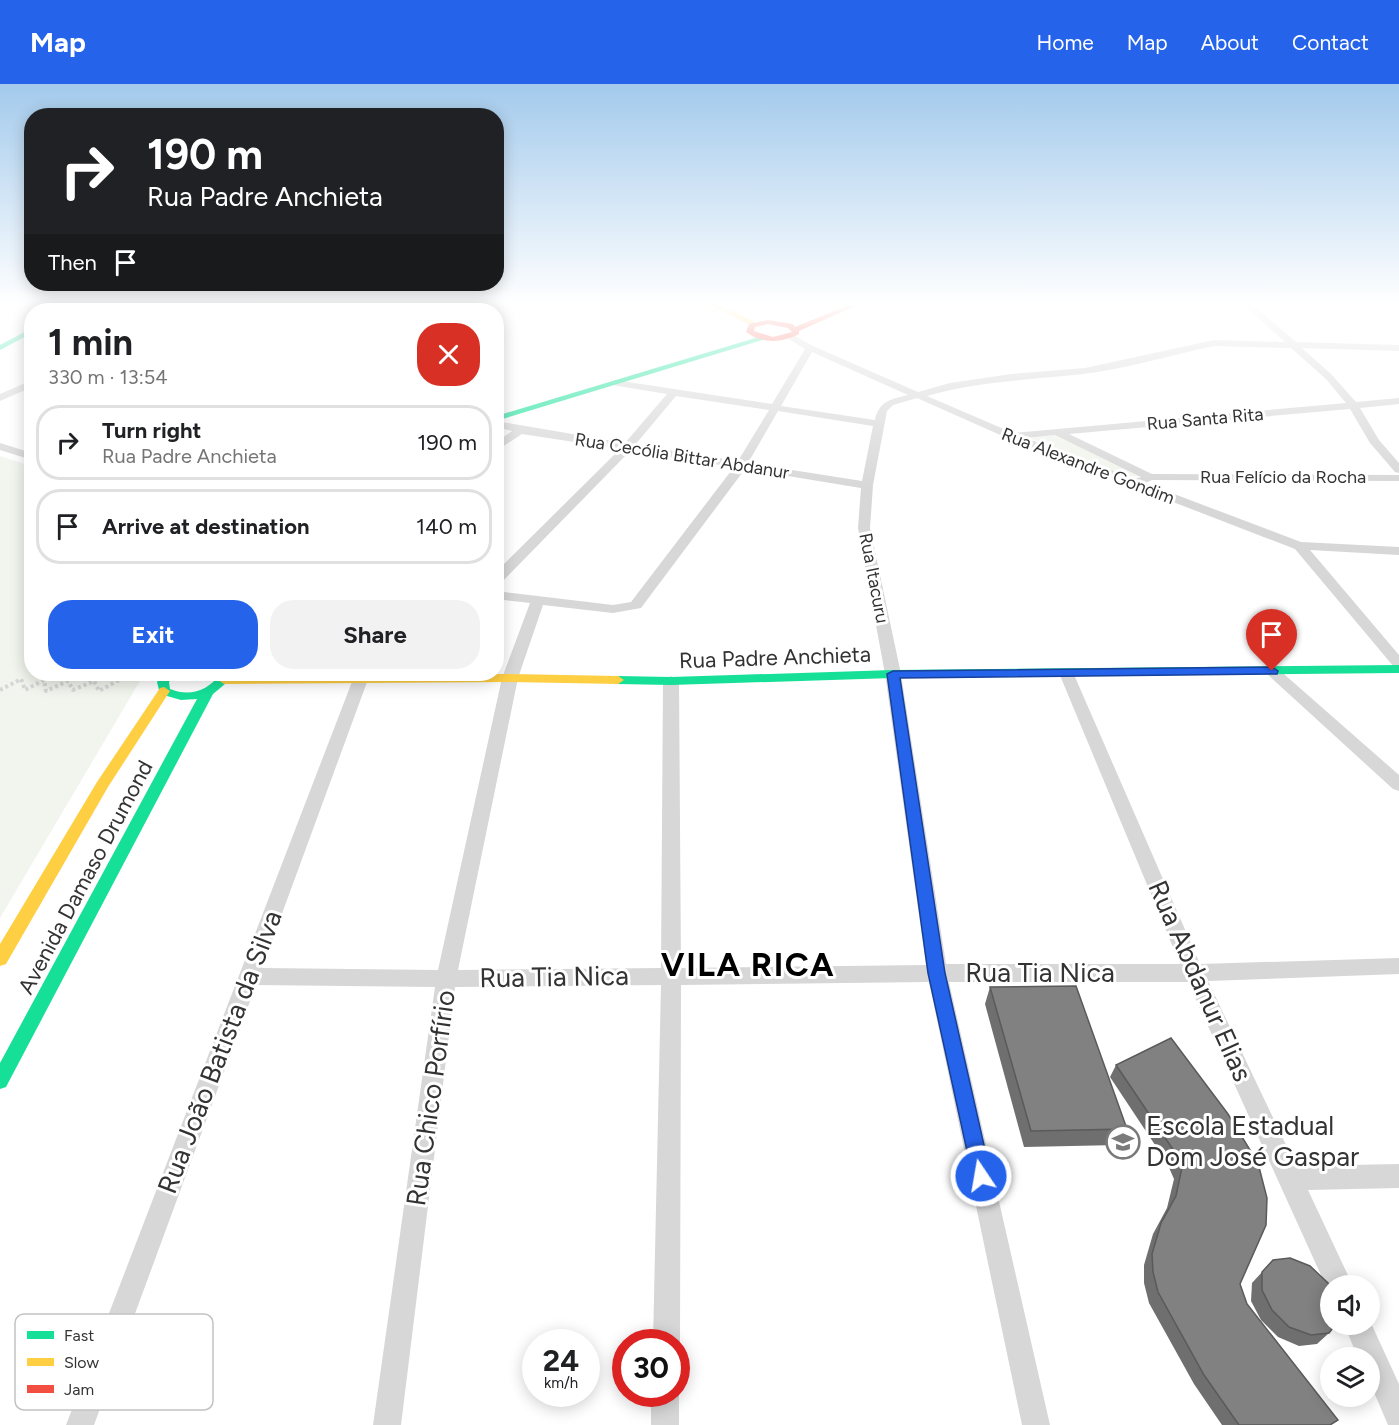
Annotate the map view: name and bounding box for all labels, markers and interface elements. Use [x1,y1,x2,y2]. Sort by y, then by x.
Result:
text: Map [30,25,86,59]
text: Home [1037,30,1094,55]
text: Map [1127,30,1168,55]
text: About [1201,30,1259,55]
text: Contact [1292,30,1369,55]
text: 190 m [147,129,263,180]
icon: right [48,132,126,210]
text: Rua Padre Anchieta [147,180,383,213]
icon: arrive [109,246,142,279]
text: Then [48,249,97,276]
text: 1 min [48,321,133,364]
button: close [417,323,480,386]
text: 330 m · 13:54 [48,365,168,389]
street label: Rua Santa Rita [1146,403,1264,435]
text: Turn right [102,417,201,444]
street label: Rua Alexandre Gondim [998,423,1178,509]
icon: right [51,426,84,459]
street label: Rua Cecólia Bittar Abdanur [573,428,791,484]
text: 190 m [417,429,477,456]
text: Rua Padre Anchieta [102,444,277,468]
street label: Rua Felício da Rocha [1200,466,1366,488]
icon: arrive [51,510,84,543]
text: Arrive at destination [102,513,310,540]
text: 140 m [416,513,477,540]
street label: Rua Itacuru [854,531,894,625]
button: Exit [48,600,258,669]
button: Share [270,600,480,669]
pin [1246,609,1297,671]
icon: arrive [1255,618,1288,651]
street label: Rua Padre Anchieta [679,641,872,674]
street label: Avenida Damaso Drumond [12,756,159,999]
street label: Rua Abdanur Elias [1141,875,1260,1086]
street label: Rua João Batista da Silva [150,906,289,1198]
district label: VILA RICA [661,945,835,984]
street label: Rua Tia Nica [965,956,1115,989]
street label: Rua Tia Nica [479,959,629,994]
street label: Rua Chico Porfírio [399,988,462,1208]
place label: Escola Estadual Dom José Gaspar [1146,1109,1359,1173]
school or university icon: Escola Estadual Dom José Gaspar [1105,1124,1141,1160]
position arrow [949,1144,1013,1208]
map controls [1320,1275,1380,1407]
button: sound [1320,1275,1380,1335]
legend [15,1314,213,1410]
text: Fast [64,1326,94,1345]
speed limit sign: 30 [612,1329,690,1407]
text: 24 [543,1342,579,1379]
button: layers [1320,1347,1380,1407]
text: Slow [64,1353,99,1372]
text: km/h [544,1374,578,1392]
text: Jam [64,1380,94,1399]

